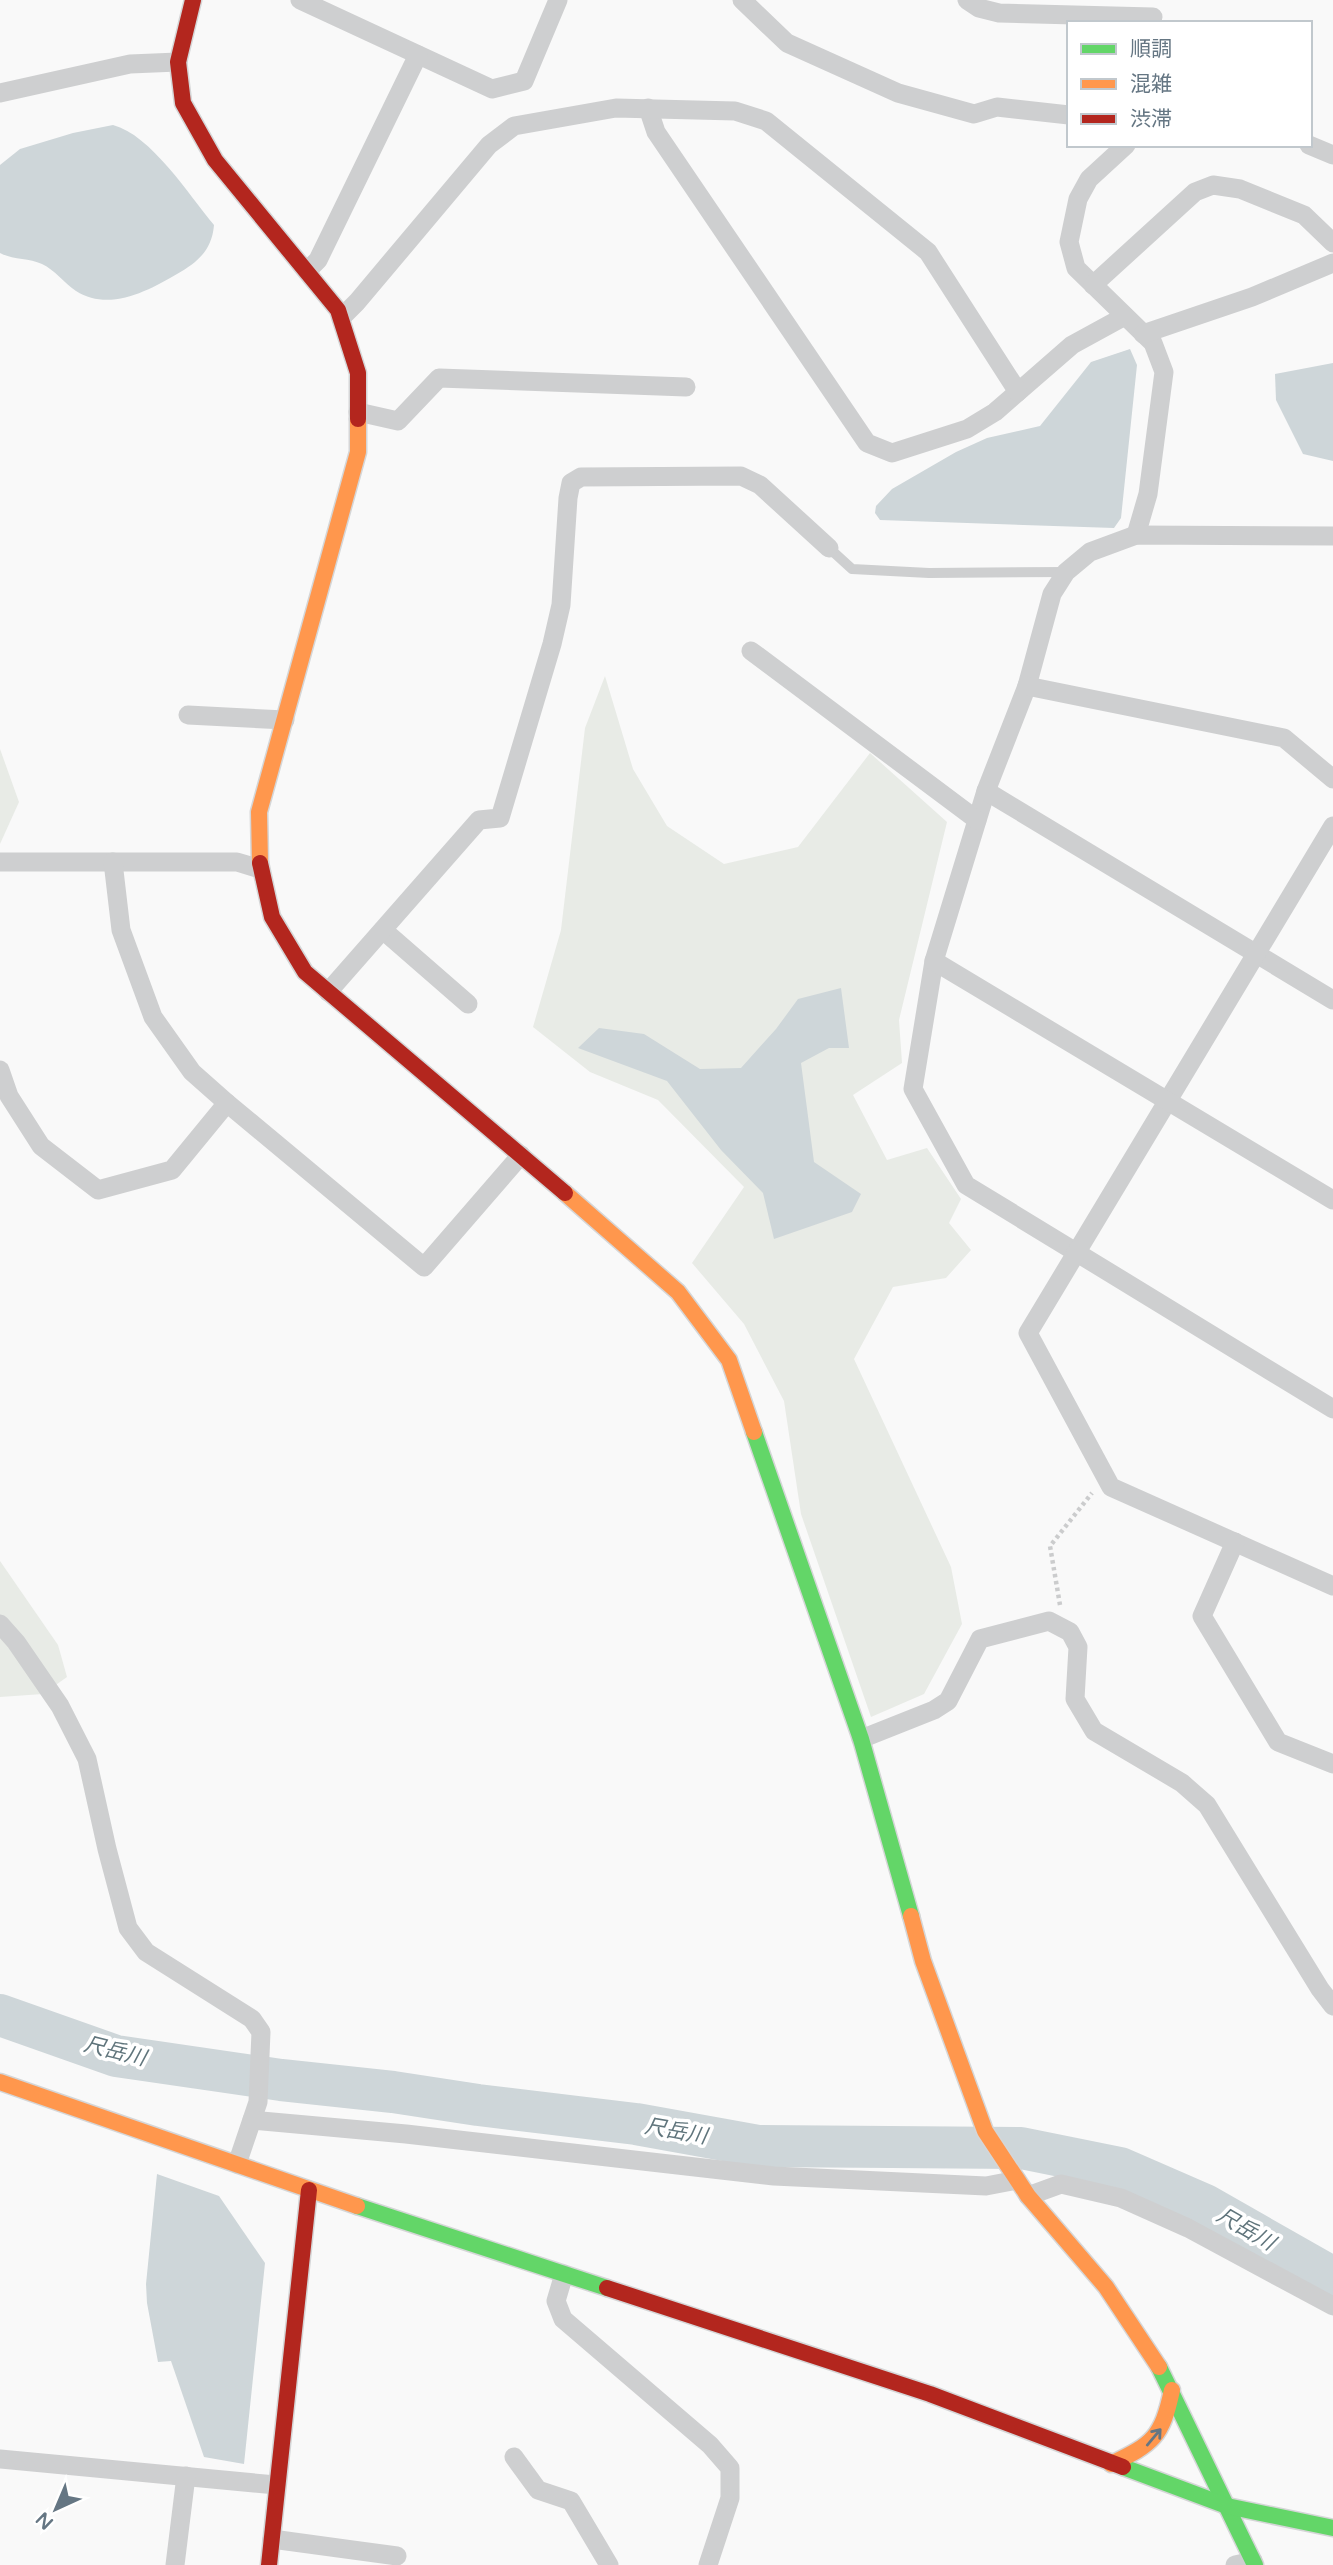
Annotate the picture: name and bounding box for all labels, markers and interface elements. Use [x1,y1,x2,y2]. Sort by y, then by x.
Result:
legend [1067,21,1312,147]
text: 順調 [1130,37,1172,62]
text: 混雑 [1130,72,1172,97]
text: 渋滞 [1130,107,1172,132]
water label: 尺岳川 [81,2032,150,2072]
water label: 尺岳川 [643,2114,711,2150]
water label: 尺岳川 [1212,2203,1281,2257]
one-way arrow [1146,2429,1162,2447]
north arrow [21,2474,91,2544]
text: N [32,2507,58,2534]

